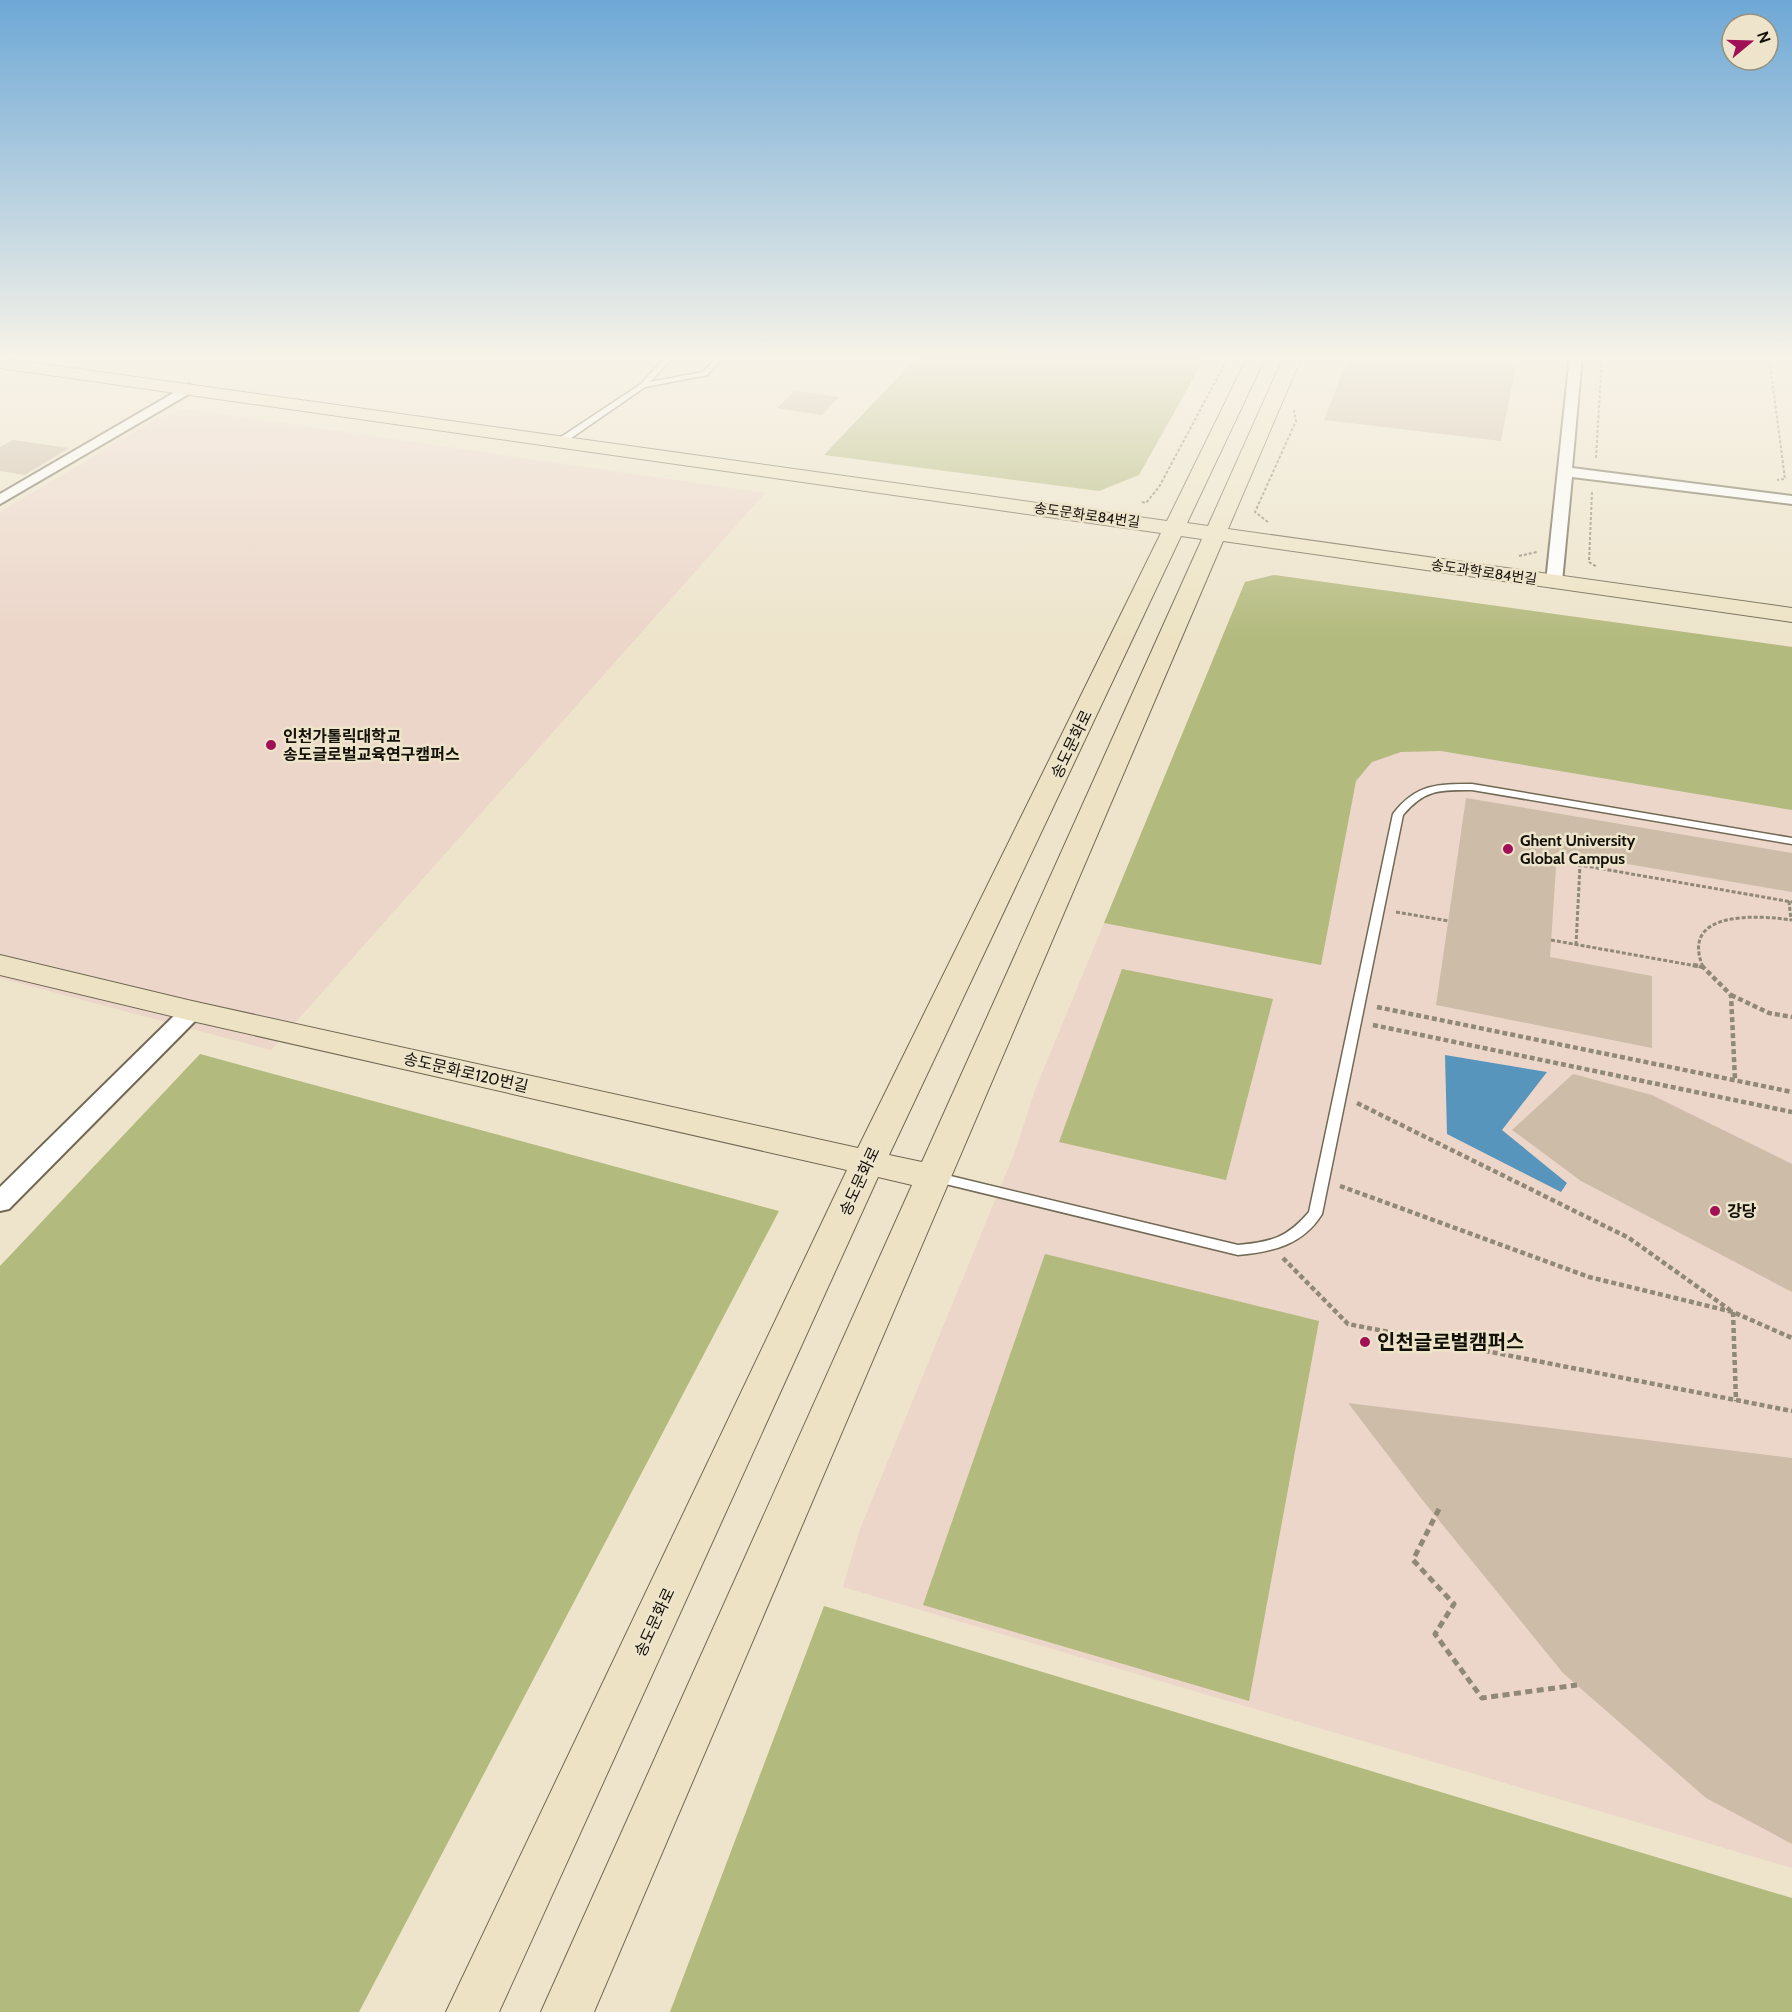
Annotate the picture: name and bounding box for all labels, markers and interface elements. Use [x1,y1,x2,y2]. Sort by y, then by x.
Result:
north arrow [1720,12,1780,72]
text: N [1753,29,1775,46]
street label: 송도문화로84번길 [1033,499,1141,531]
street label: 송도과학로84번길 [1430,556,1538,588]
street label: 송도문화로 [1047,707,1096,781]
place label: 인천가톨릭대학교 송도글로벌교육연구캠퍼스 [283,727,460,764]
marker: 인천가톨릭대학교 송도글로벌교육연구캠퍼스 [264,738,278,752]
place label: Ghent University Global Campus [1520,831,1636,868]
marker: Ghent University Global Campus [1501,842,1515,856]
street label: 송도문화로120번길 [401,1049,530,1096]
street label: 송도문화로 [835,1144,884,1219]
place label: 강당 [1727,1202,1757,1221]
marker: 강당 [1708,1204,1722,1218]
place label: 인천글로벌캠퍼스 [1377,1330,1524,1354]
marker: 인천글로벌캠퍼스 [1358,1335,1372,1349]
street label: 송도문화로 [630,1585,679,1660]

